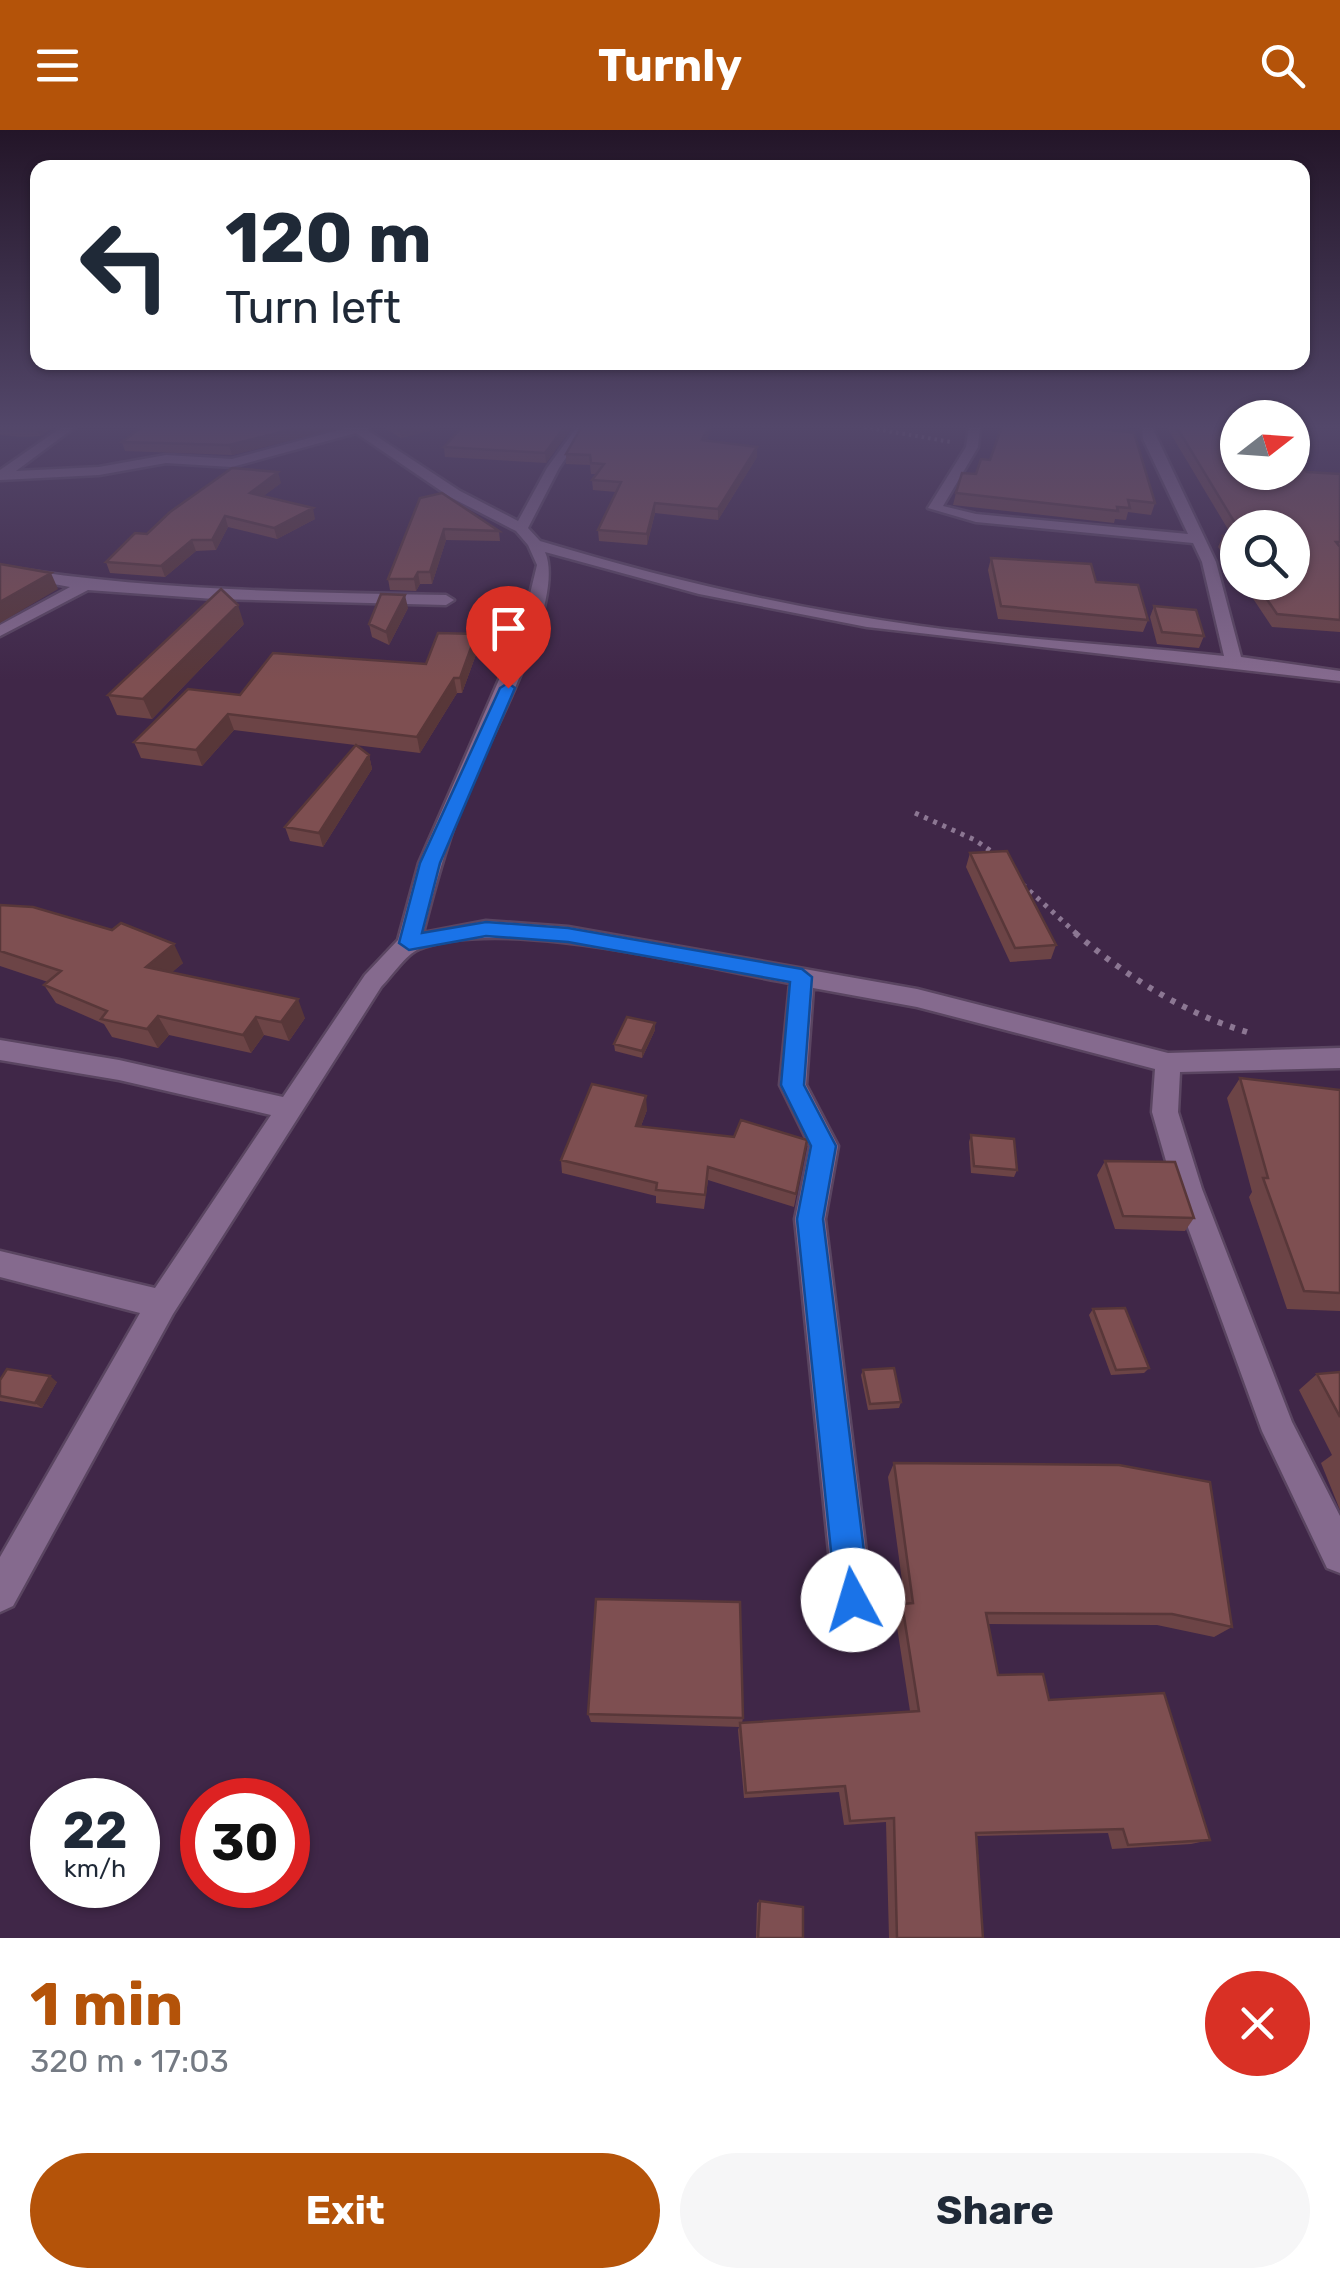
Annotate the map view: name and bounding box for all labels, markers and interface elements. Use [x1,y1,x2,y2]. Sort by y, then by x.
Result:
icon: menu [30,38,85,93]
icon: search [1255,38,1310,93]
text: Turnly [598,39,742,92]
text: 120 m [225,197,432,280]
icon: left [60,200,190,330]
text: Turn left [225,281,401,334]
north arrow [1220,400,1310,490]
map controls [1220,400,1310,600]
button: search [1220,510,1310,600]
pin [466,586,551,689]
icon: arrive [481,601,536,656]
position arrow [801,1548,905,1652]
speed limit sign: 30 [180,1778,310,1908]
text: 22 [63,1801,128,1861]
text: km/h [64,1854,126,1883]
text: 1 min [30,1969,183,2040]
button: close [1205,1971,1310,2076]
text: 320 m · 17:03 [30,2042,229,2080]
button: Exit [30,2153,660,2268]
button: Share [680,2153,1310,2268]

